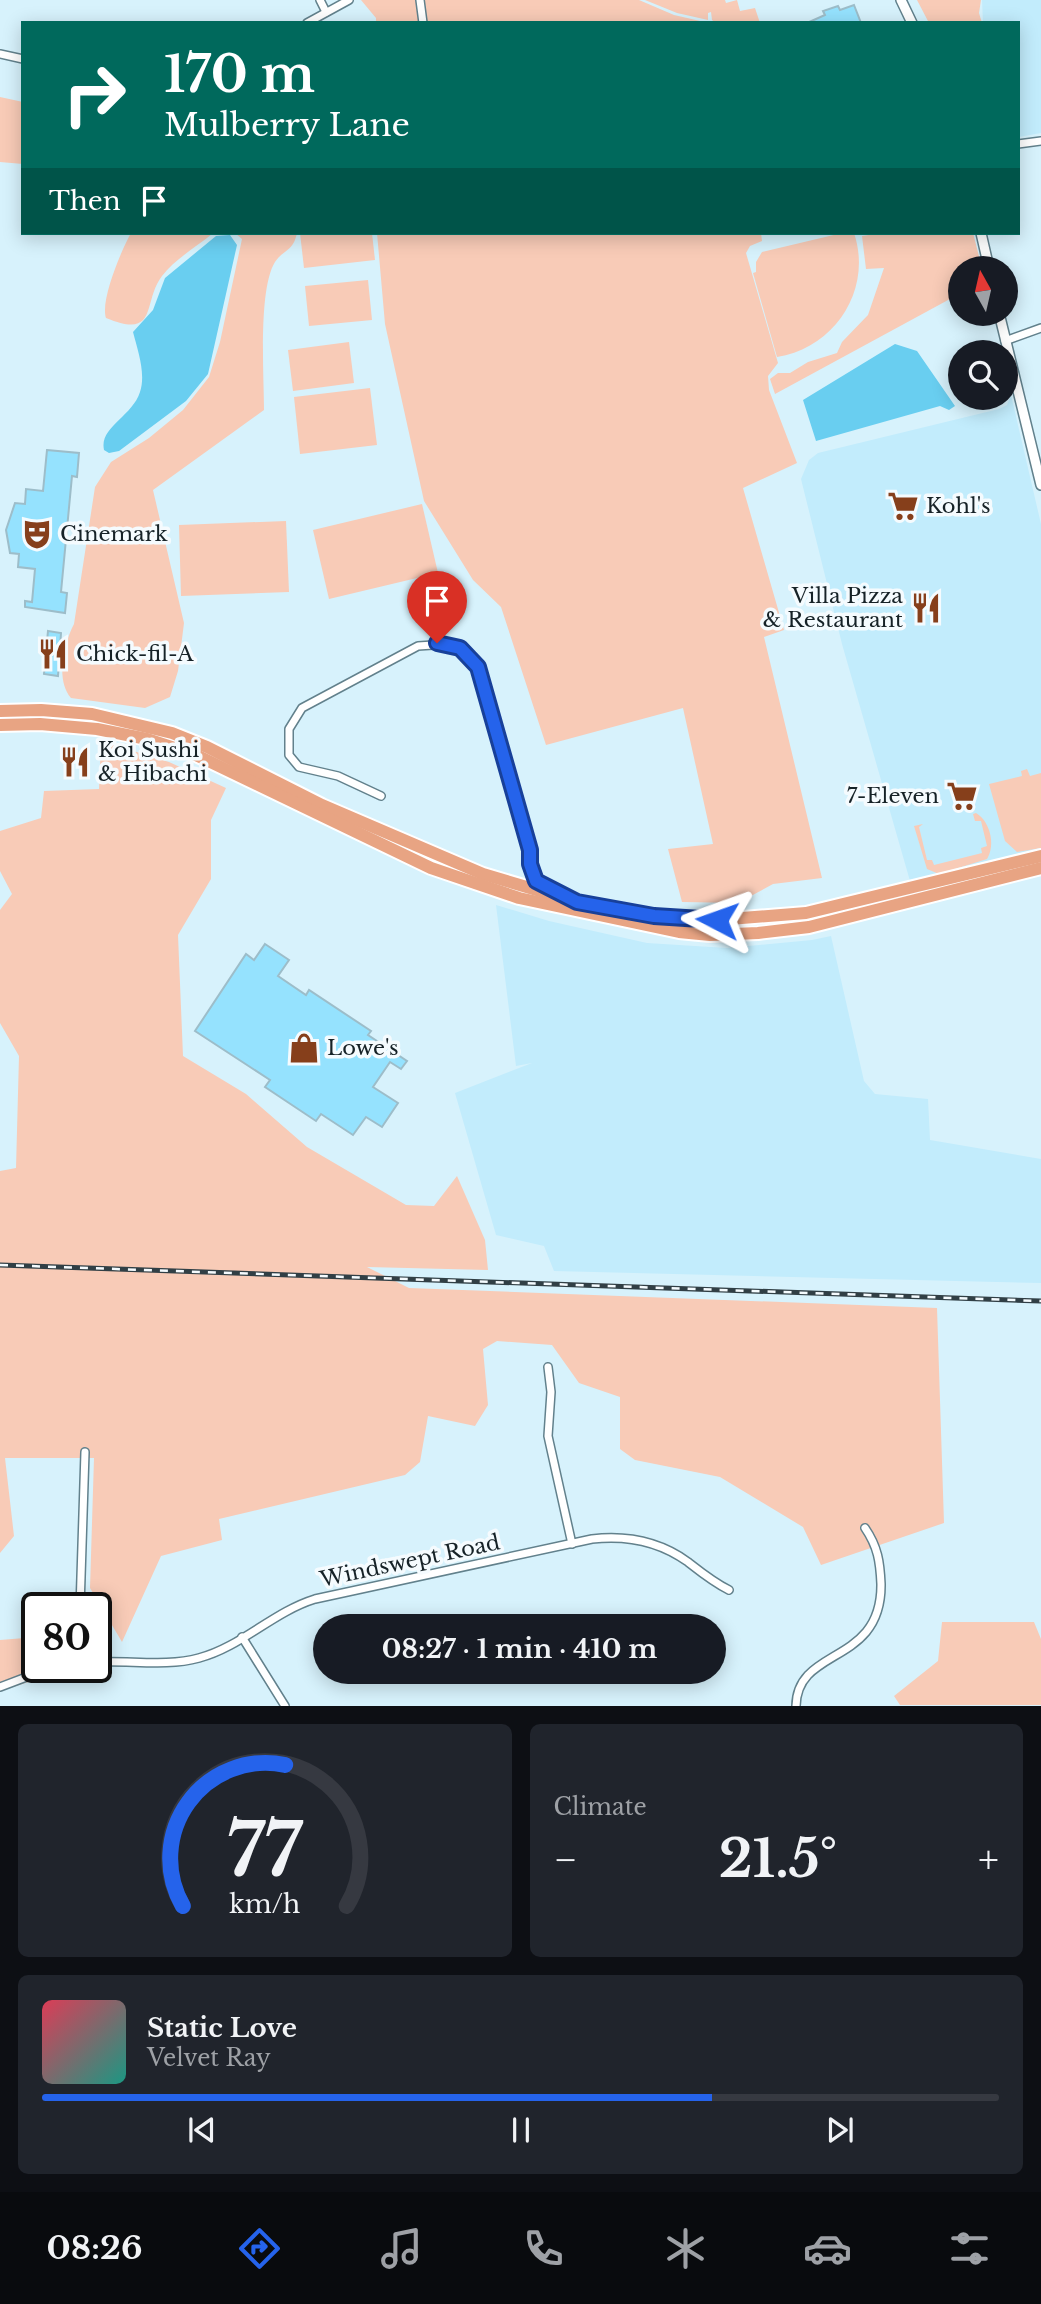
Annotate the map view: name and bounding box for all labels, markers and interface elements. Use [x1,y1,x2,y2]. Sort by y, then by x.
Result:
text: 170 m [164,44,315,105]
icon: right [49,49,140,140]
text: Mulberry Lane [164,105,410,145]
icon: arrive [135,182,173,220]
text: Then [49,185,121,217]
north arrow [948,256,1018,326]
map controls [948,256,1018,410]
button: search [948,340,1018,410]
supermarket icon: Kohl's [886,489,920,523]
place label: Kohl's [926,493,991,519]
theatre icon: Cinemark [20,517,54,551]
place label: Cinemark [60,521,168,547]
pin [407,571,467,643]
icon: arrive [418,582,456,620]
place label: Villa Pizza & Restaurant [763,583,903,633]
restaurant icon: Villa Pizza & Restaurant [909,591,943,625]
restaurant icon: Chick-fil-A [36,637,70,671]
place label: Chick-fil-A [76,641,194,667]
place label: Koi Sushi & Hibachi [98,737,207,787]
restaurant icon: Koi Sushi & Hibachi [58,745,92,779]
supermarket icon: 7-Eleven [945,779,979,813]
place label: 7-Eleven [847,783,939,809]
position arrow [680,883,754,957]
shop icon: Lowe's [287,1031,321,1065]
place label: Lowe's [327,1035,399,1061]
street label: Windswept Road [317,1529,502,1593]
speed limit sign: 80 [21,1592,112,1683]
text: 08:27 · 1 min · 410 m [382,1633,657,1665]
text: Climate [554,1793,647,1821]
text: 77 [227,1806,304,1897]
text: 21.5° [719,1827,837,1891]
text: − [554,1836,578,1883]
text: + [978,1836,999,1883]
text: km/h [229,1889,300,1920]
text: Static Love [147,2012,297,2044]
text: Velvet Ray [147,2044,271,2072]
icon: previous [183,2111,221,2149]
icon: pause [502,2111,540,2149]
icon: next [821,2111,859,2149]
icon: directions [235,2224,284,2273]
icon: music [377,2224,426,2273]
icon: phone [519,2224,568,2273]
icon: climate [661,2224,710,2273]
icon: car [803,2224,852,2273]
icon: filters [945,2224,994,2273]
text: 08:26 [47,2228,142,2268]

